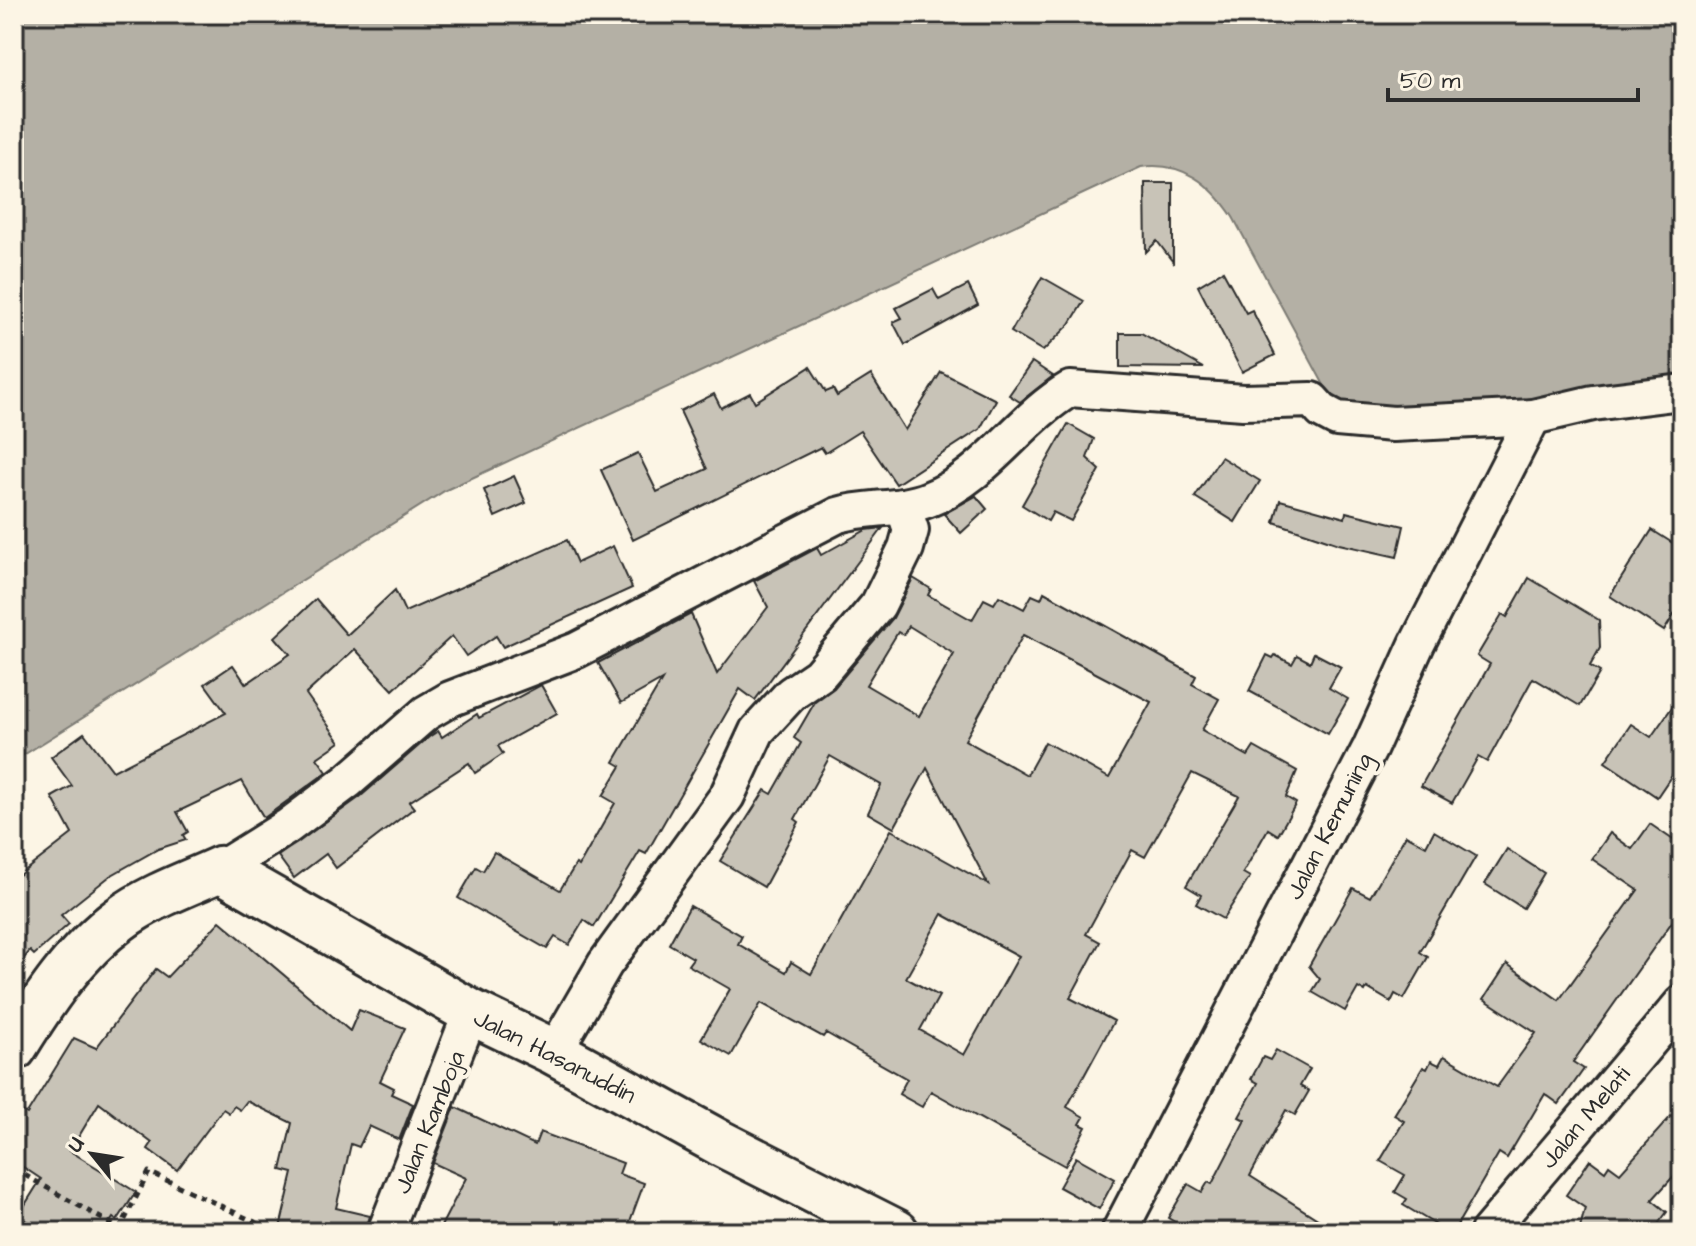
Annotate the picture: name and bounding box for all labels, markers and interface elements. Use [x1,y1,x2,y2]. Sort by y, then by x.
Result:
scale bar [1388,52,1638,102]
text: 50 m [1400,64,1461,98]
street label: Jalan Kemuning [1278,747,1382,906]
street label: Jalan Hasanuddin [468,1001,642,1112]
street label: Jalan Kamboja [386,1046,474,1199]
street label: Jalan Melati [1533,1059,1639,1176]
north arrow [52,1114,132,1194]
text: U [59,1132,92,1158]

